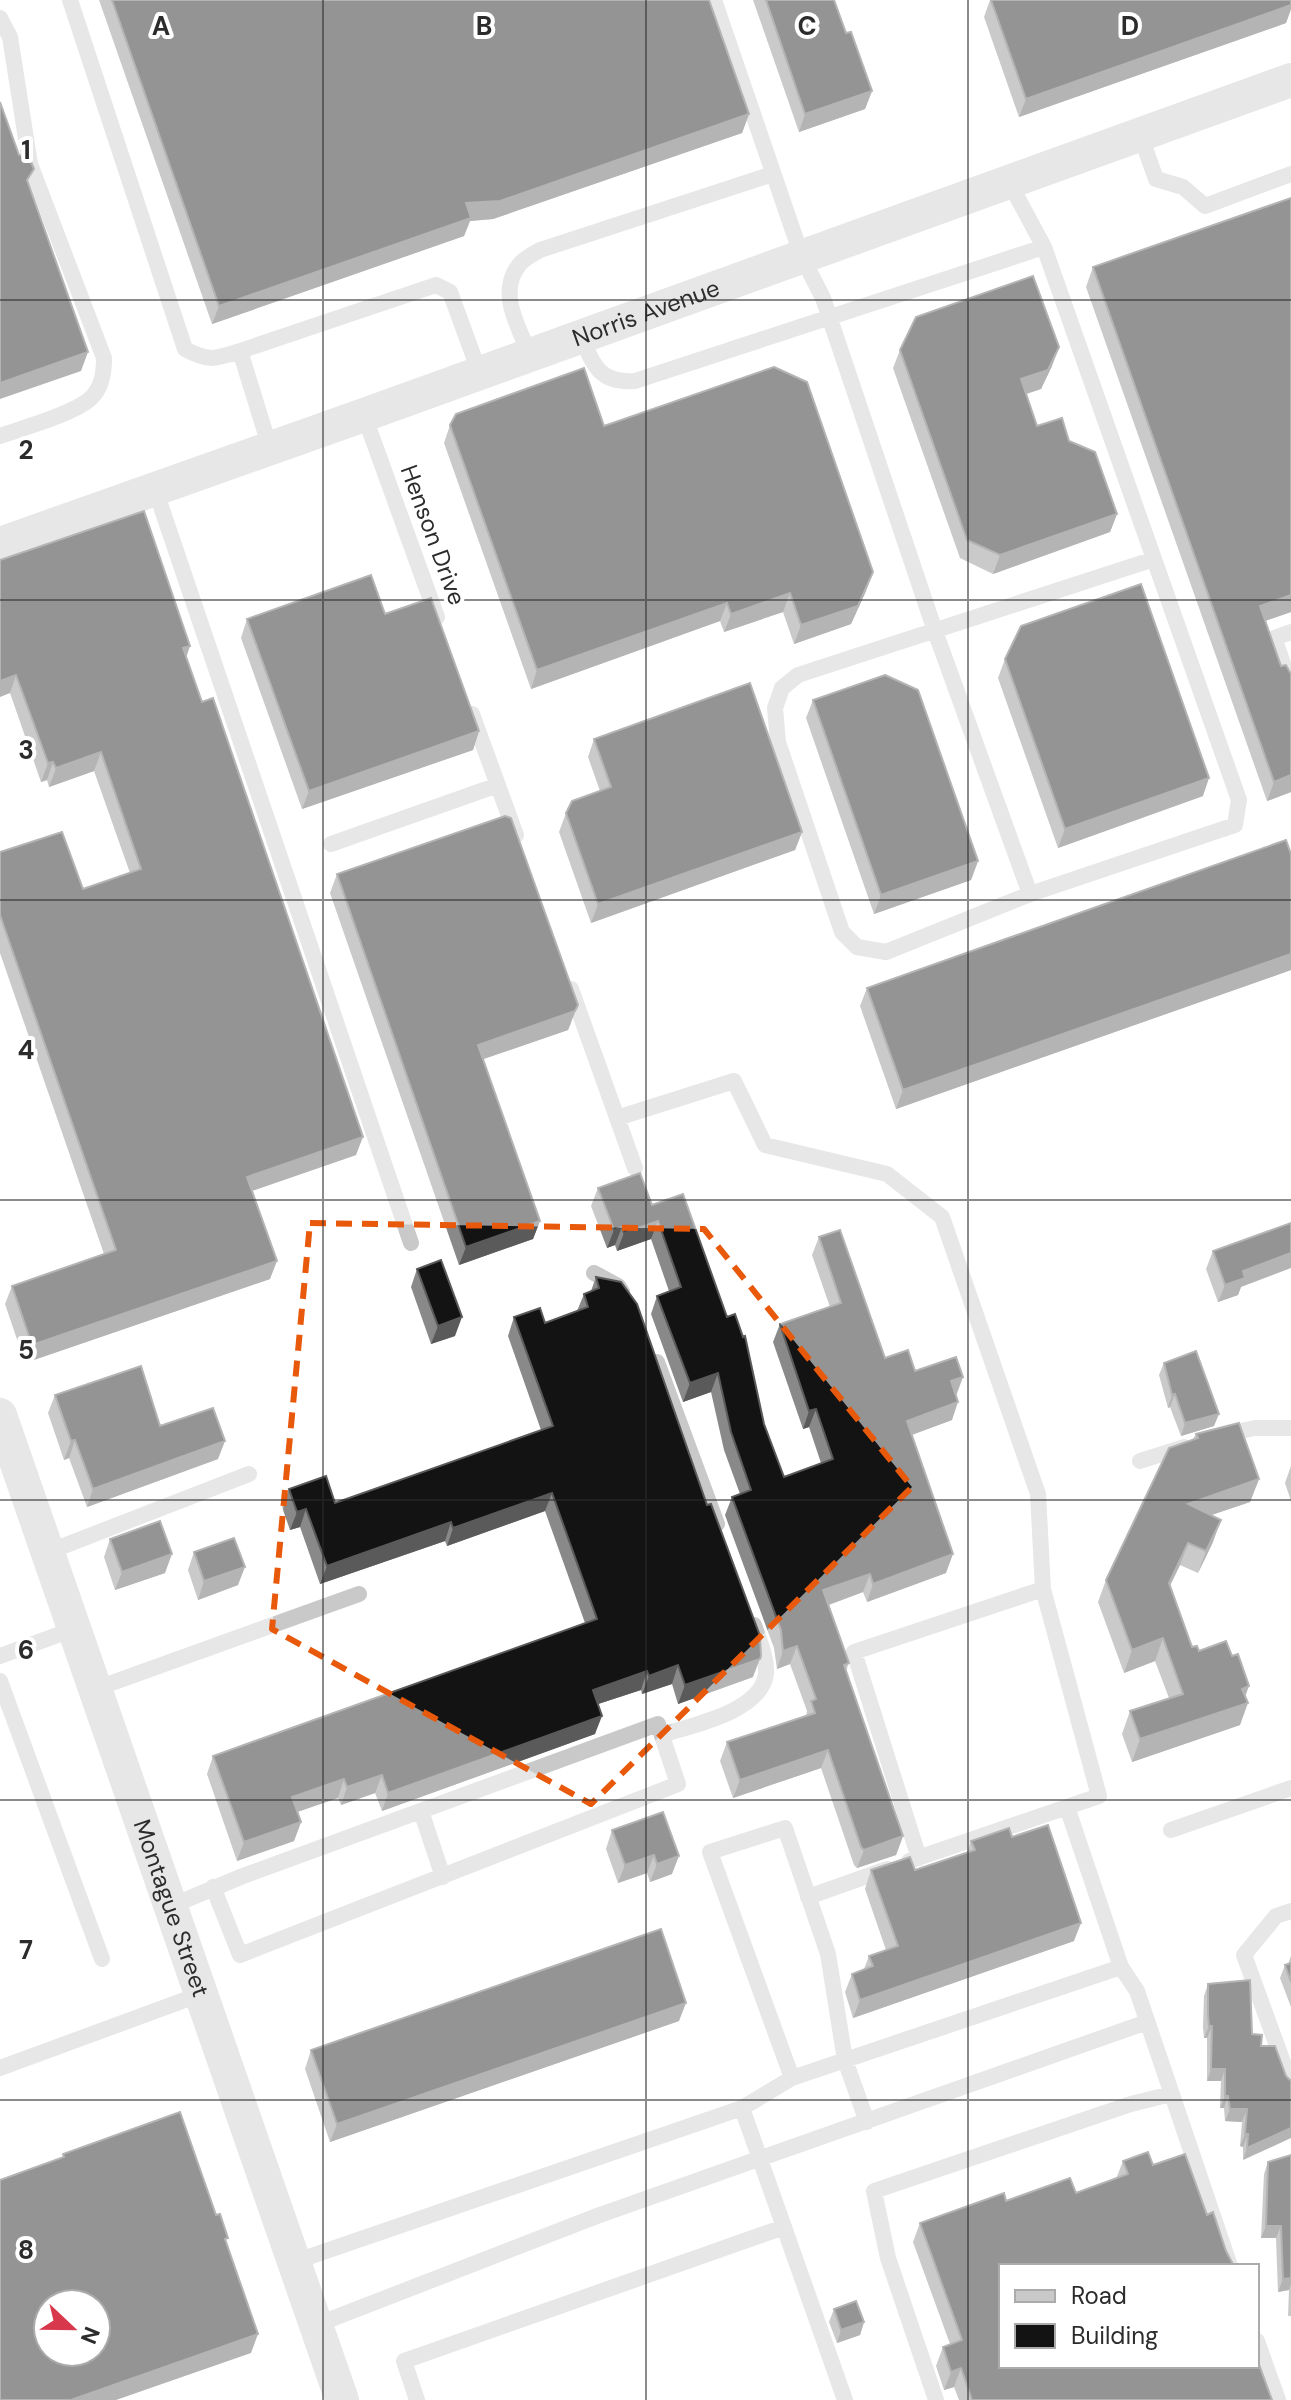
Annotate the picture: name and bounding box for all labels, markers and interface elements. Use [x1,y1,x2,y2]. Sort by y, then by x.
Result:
text: A [152,9,170,43]
text: B [476,9,492,43]
text: C [797,9,817,43]
text: D [1121,9,1139,43]
text: 1 [21,133,31,167]
street label: Norris Avenue [568,272,724,353]
text: 2 [18,433,34,467]
street label: Henson Drive [394,460,473,609]
text: 3 [18,733,34,767]
text: 4 [18,1033,34,1067]
text: 5 [18,1333,34,1367]
text: 6 [18,1633,34,1667]
street label: Montague Street [127,1815,217,2001]
text: 7 [19,1933,33,1967]
text: 8 [18,2233,34,2267]
legend [999,2264,1259,2368]
text: Road [1071,2280,1127,2311]
north arrow [32,2288,112,2368]
text: Building [1071,2320,1158,2351]
text: N [74,2322,107,2348]

